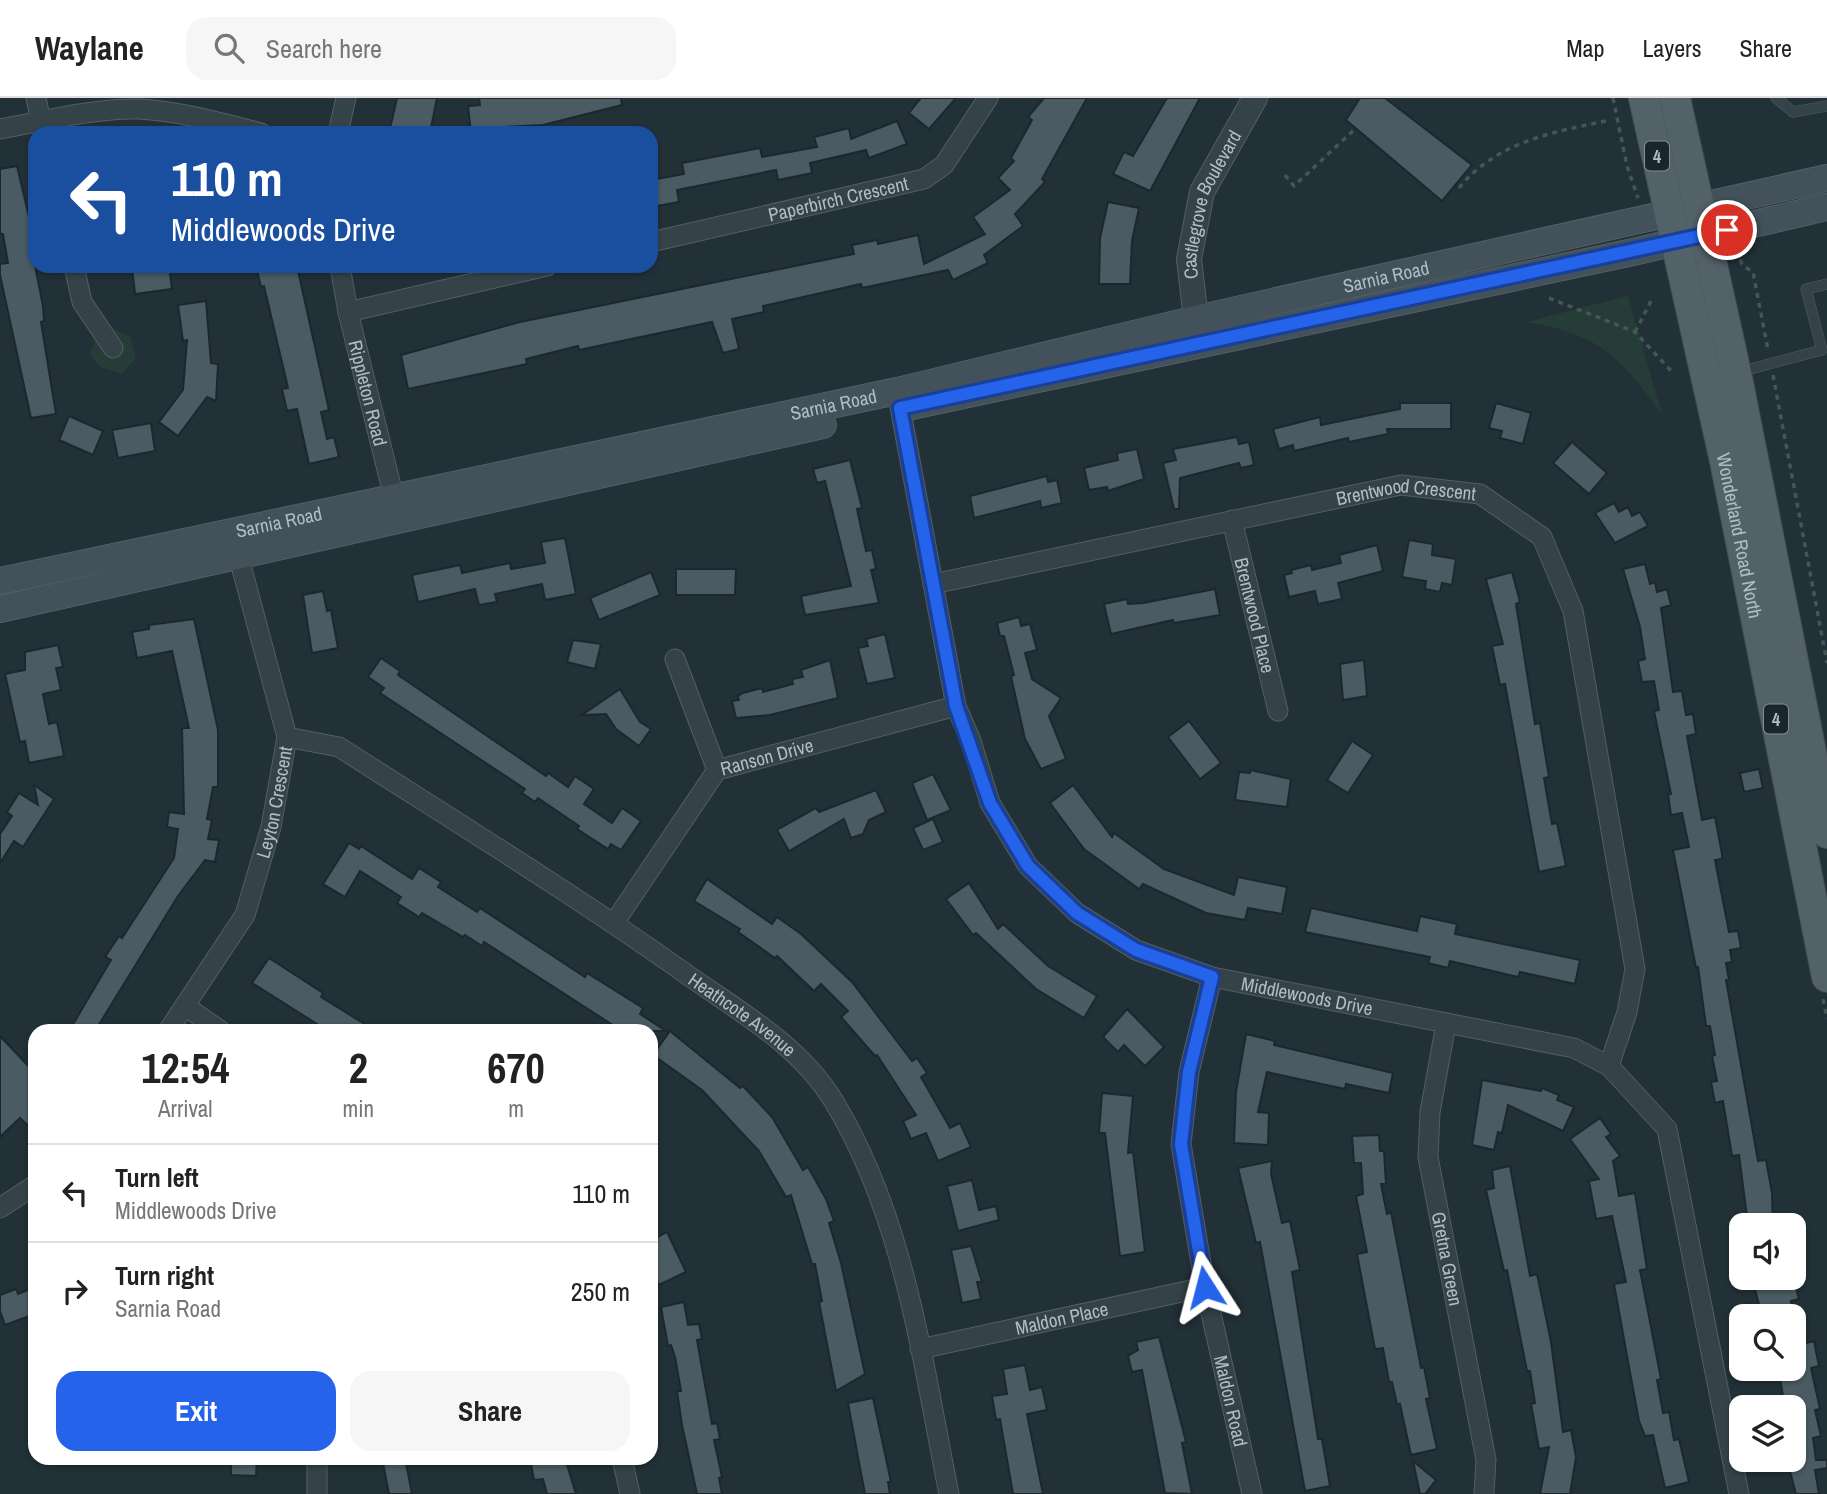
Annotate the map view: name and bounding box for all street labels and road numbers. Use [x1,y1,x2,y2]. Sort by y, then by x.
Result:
street label: Castlegrove Boulevard [1176,125,1247,281]
road number: 4 [1645,142,1669,170]
street label: Paperbirch Crescent [765,170,911,228]
street label: Sarnia Road [1340,254,1431,299]
street label: Rippleton Road [342,337,394,449]
street label: Sarnia Road [788,383,879,426]
street label: Wonderland Road North [1711,450,1769,621]
street label: Brentwood Crescent [1334,472,1478,511]
street label: Sarnia Road [233,500,324,544]
street label: Brentwood Place [1229,555,1281,676]
road number: 4 [1764,704,1788,734]
street label: Ranson Drive [717,732,816,782]
street label: Leyton Crescent [250,744,298,861]
street label: Heathcote Avenue [683,967,802,1062]
street label: Middlewoods Drive [1239,970,1375,1021]
street label: Gretna Green [1426,1209,1469,1308]
street label: Maldon Place [1013,1295,1111,1341]
street label: Maldon Road [1208,1353,1254,1449]

